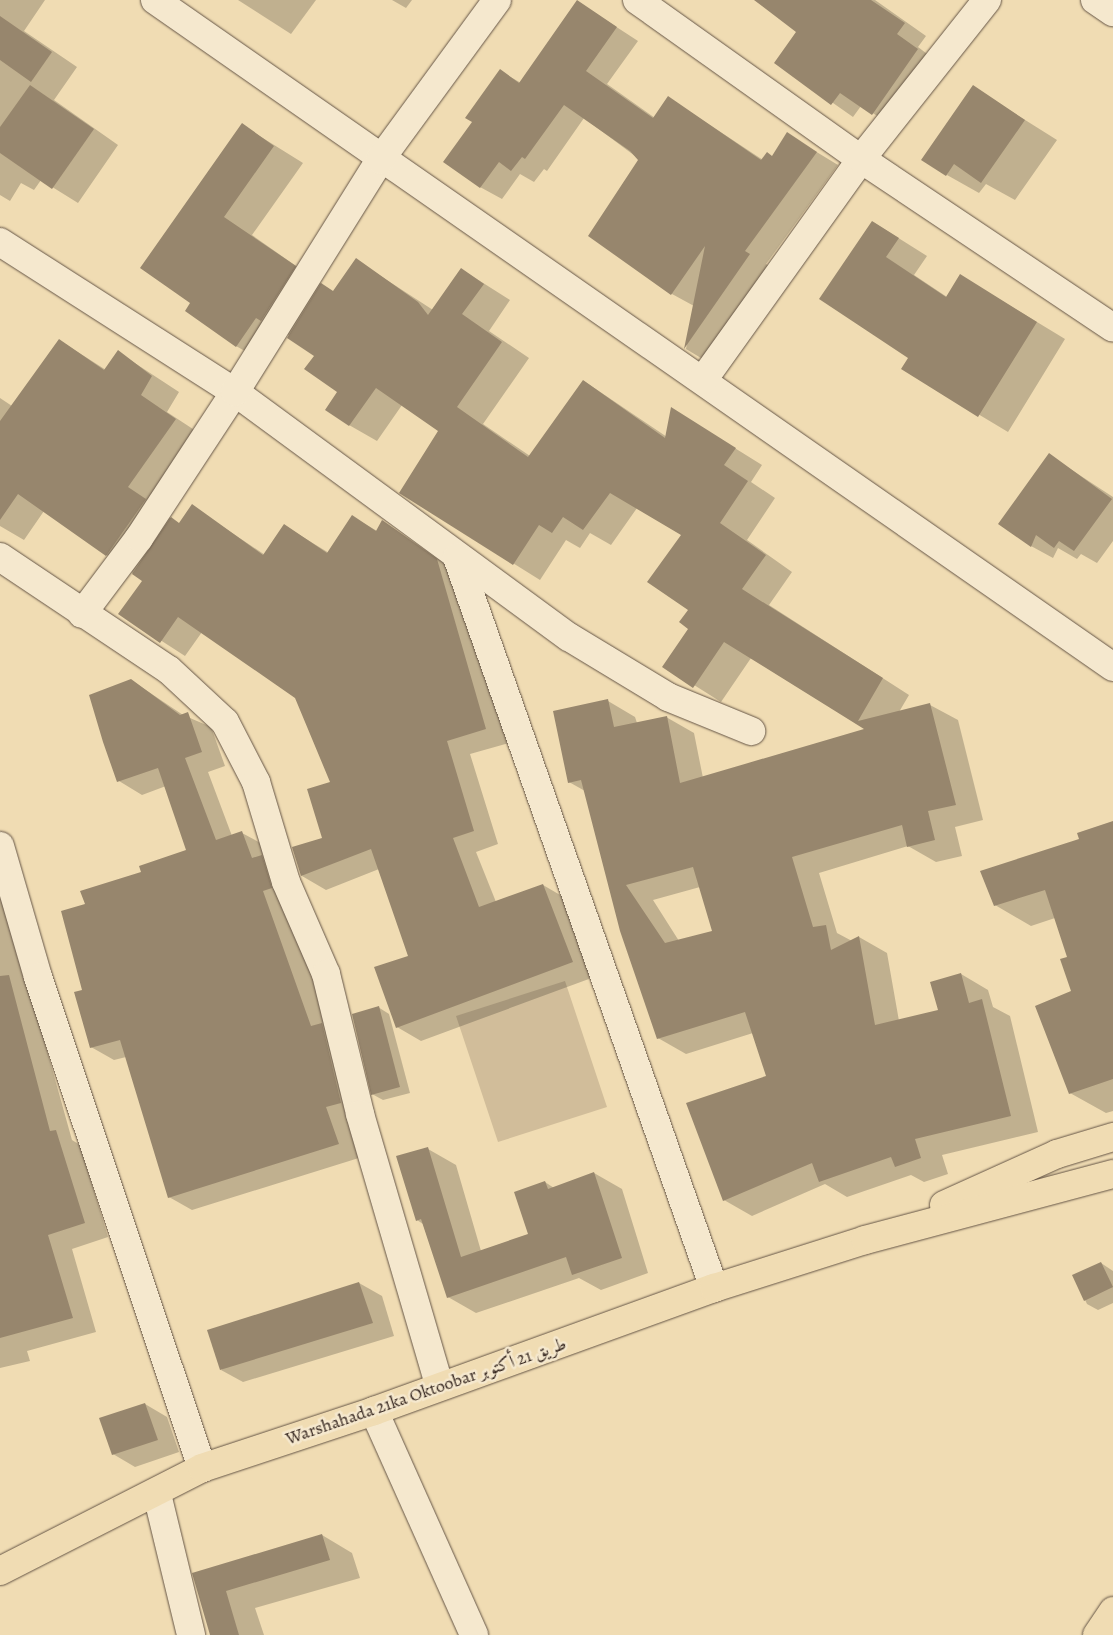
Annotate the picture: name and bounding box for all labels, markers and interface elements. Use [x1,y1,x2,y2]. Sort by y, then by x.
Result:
street label: Warshahada 21ka Oktoobar طريق 21 أكتوبر [283,1333,569,1449]

